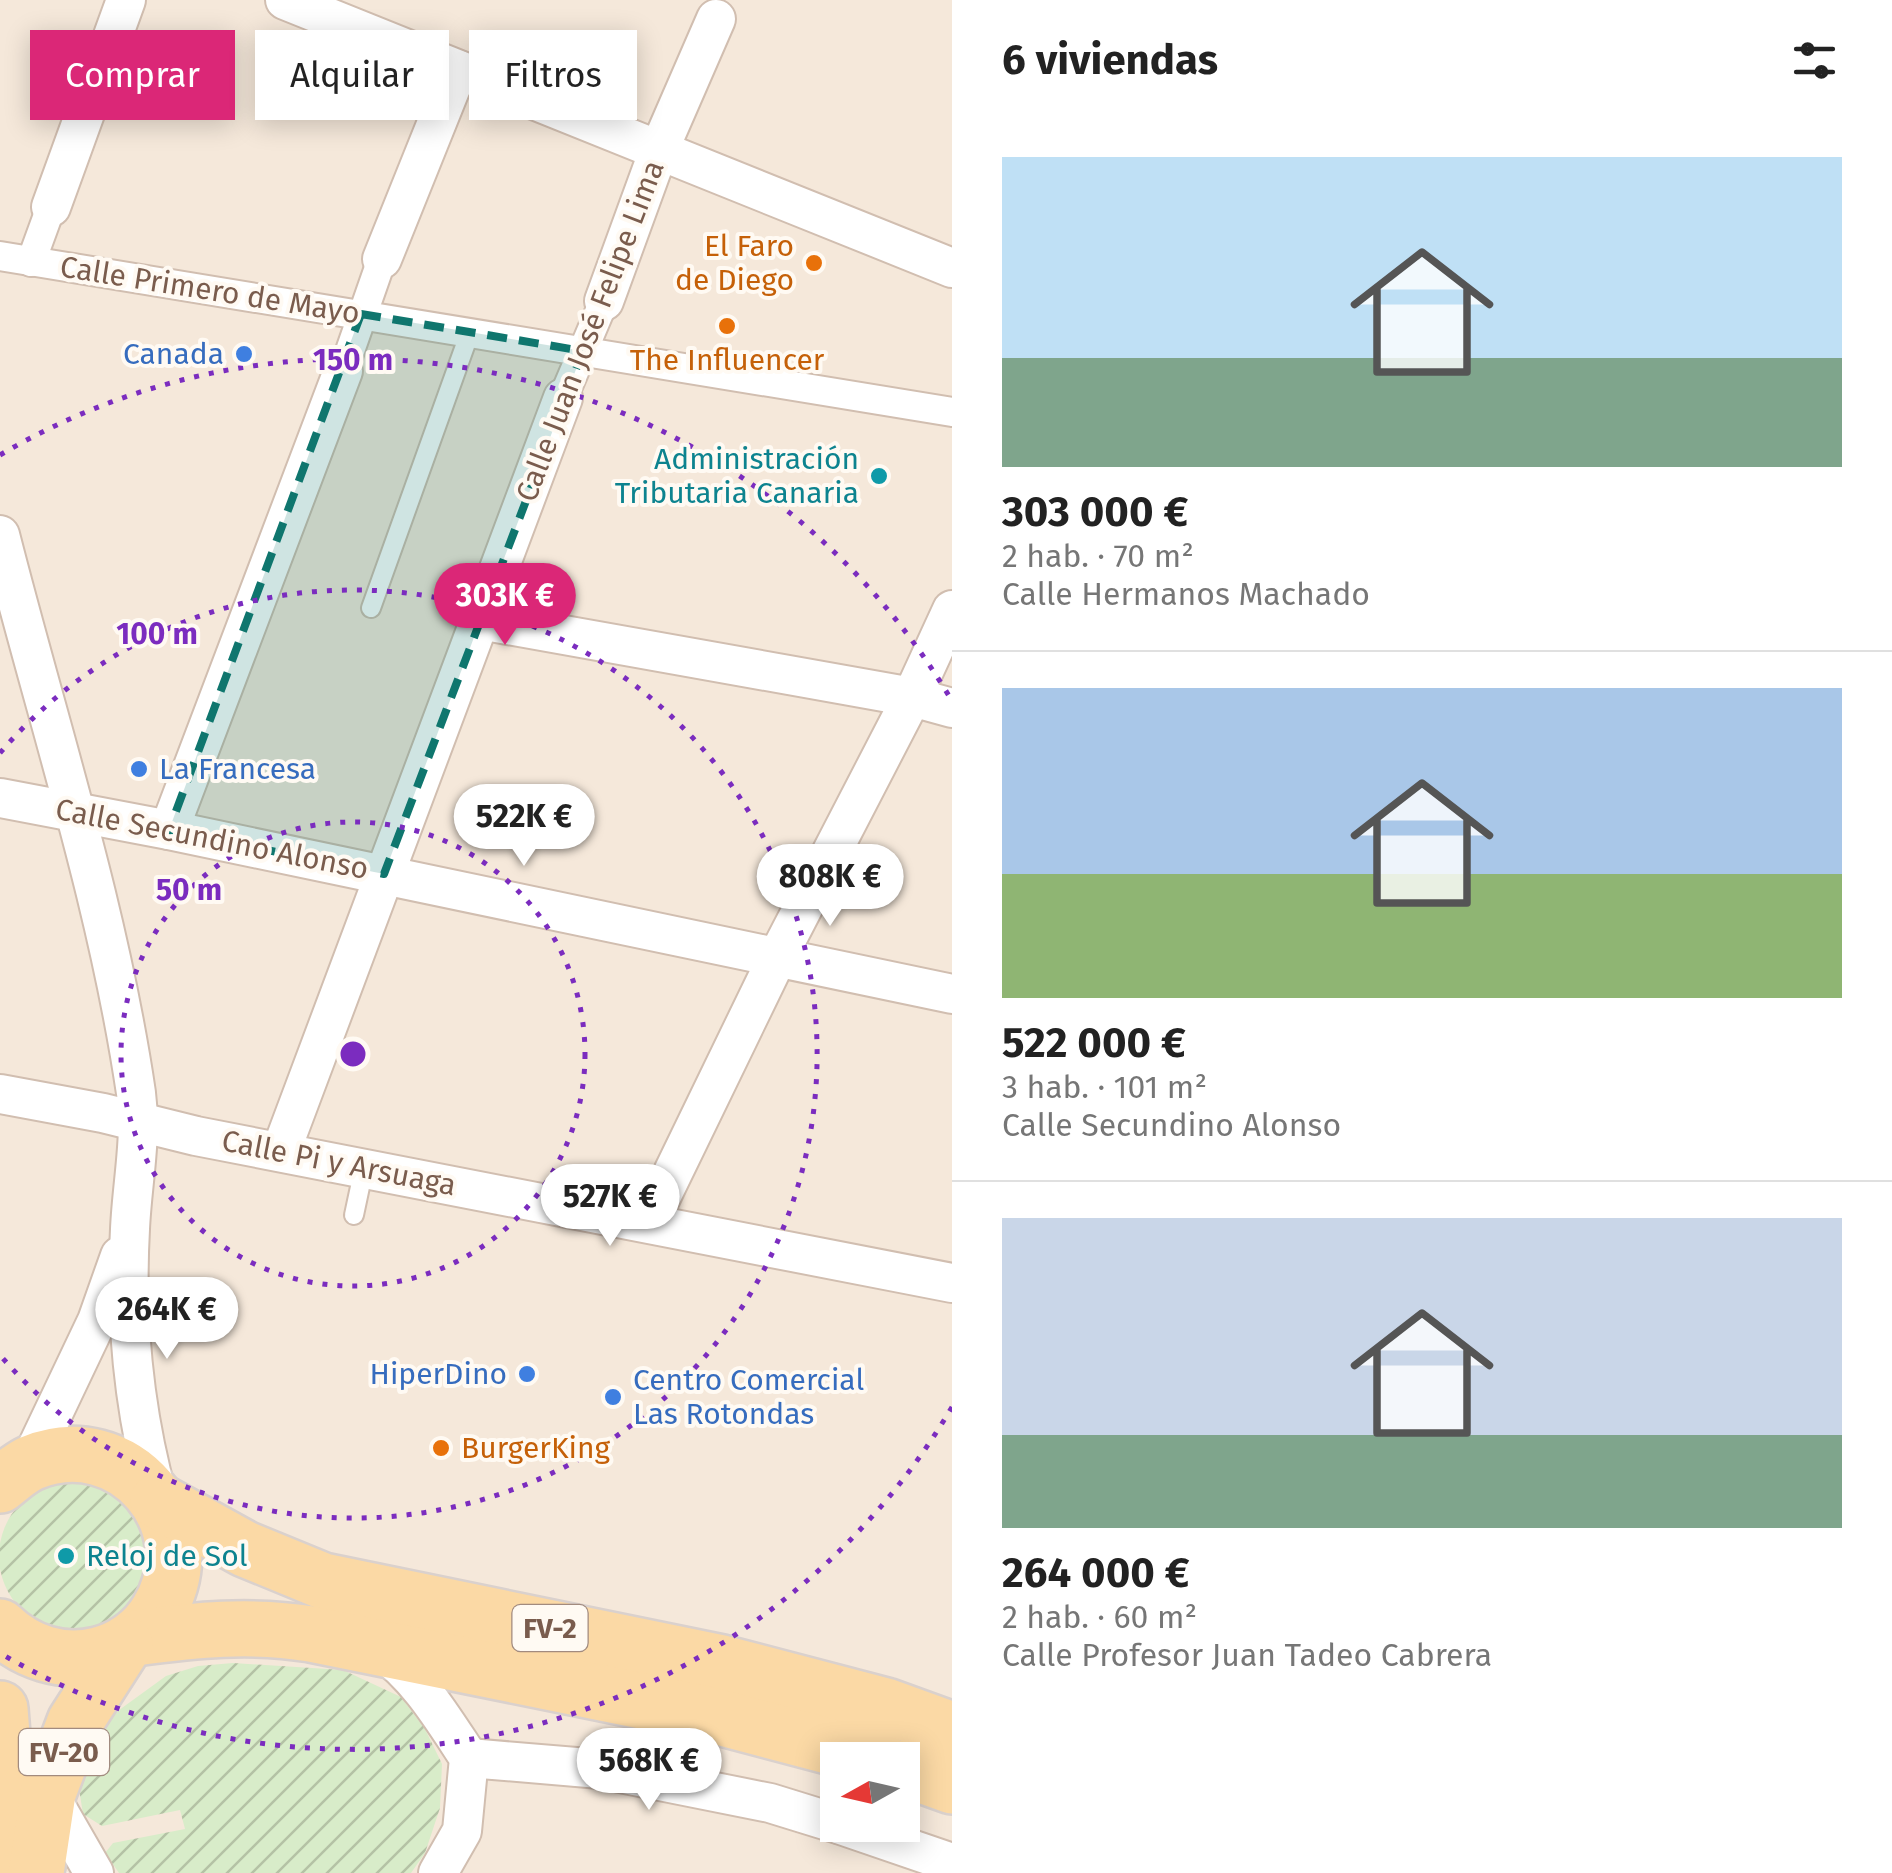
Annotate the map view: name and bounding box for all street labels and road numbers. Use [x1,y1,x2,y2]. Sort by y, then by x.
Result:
street label: Calle Juan José Felipe Lima [508,155,672,507]
street label: Calle Primero de Mayo [58,249,362,331]
street label: Calle Secundino Alonso [53,791,371,887]
street label: Calle Pi y Arsuaga [219,1123,459,1203]
road number: FV-2 [512,1605,588,1651]
road number: FV-20 [19,1729,109,1775]

